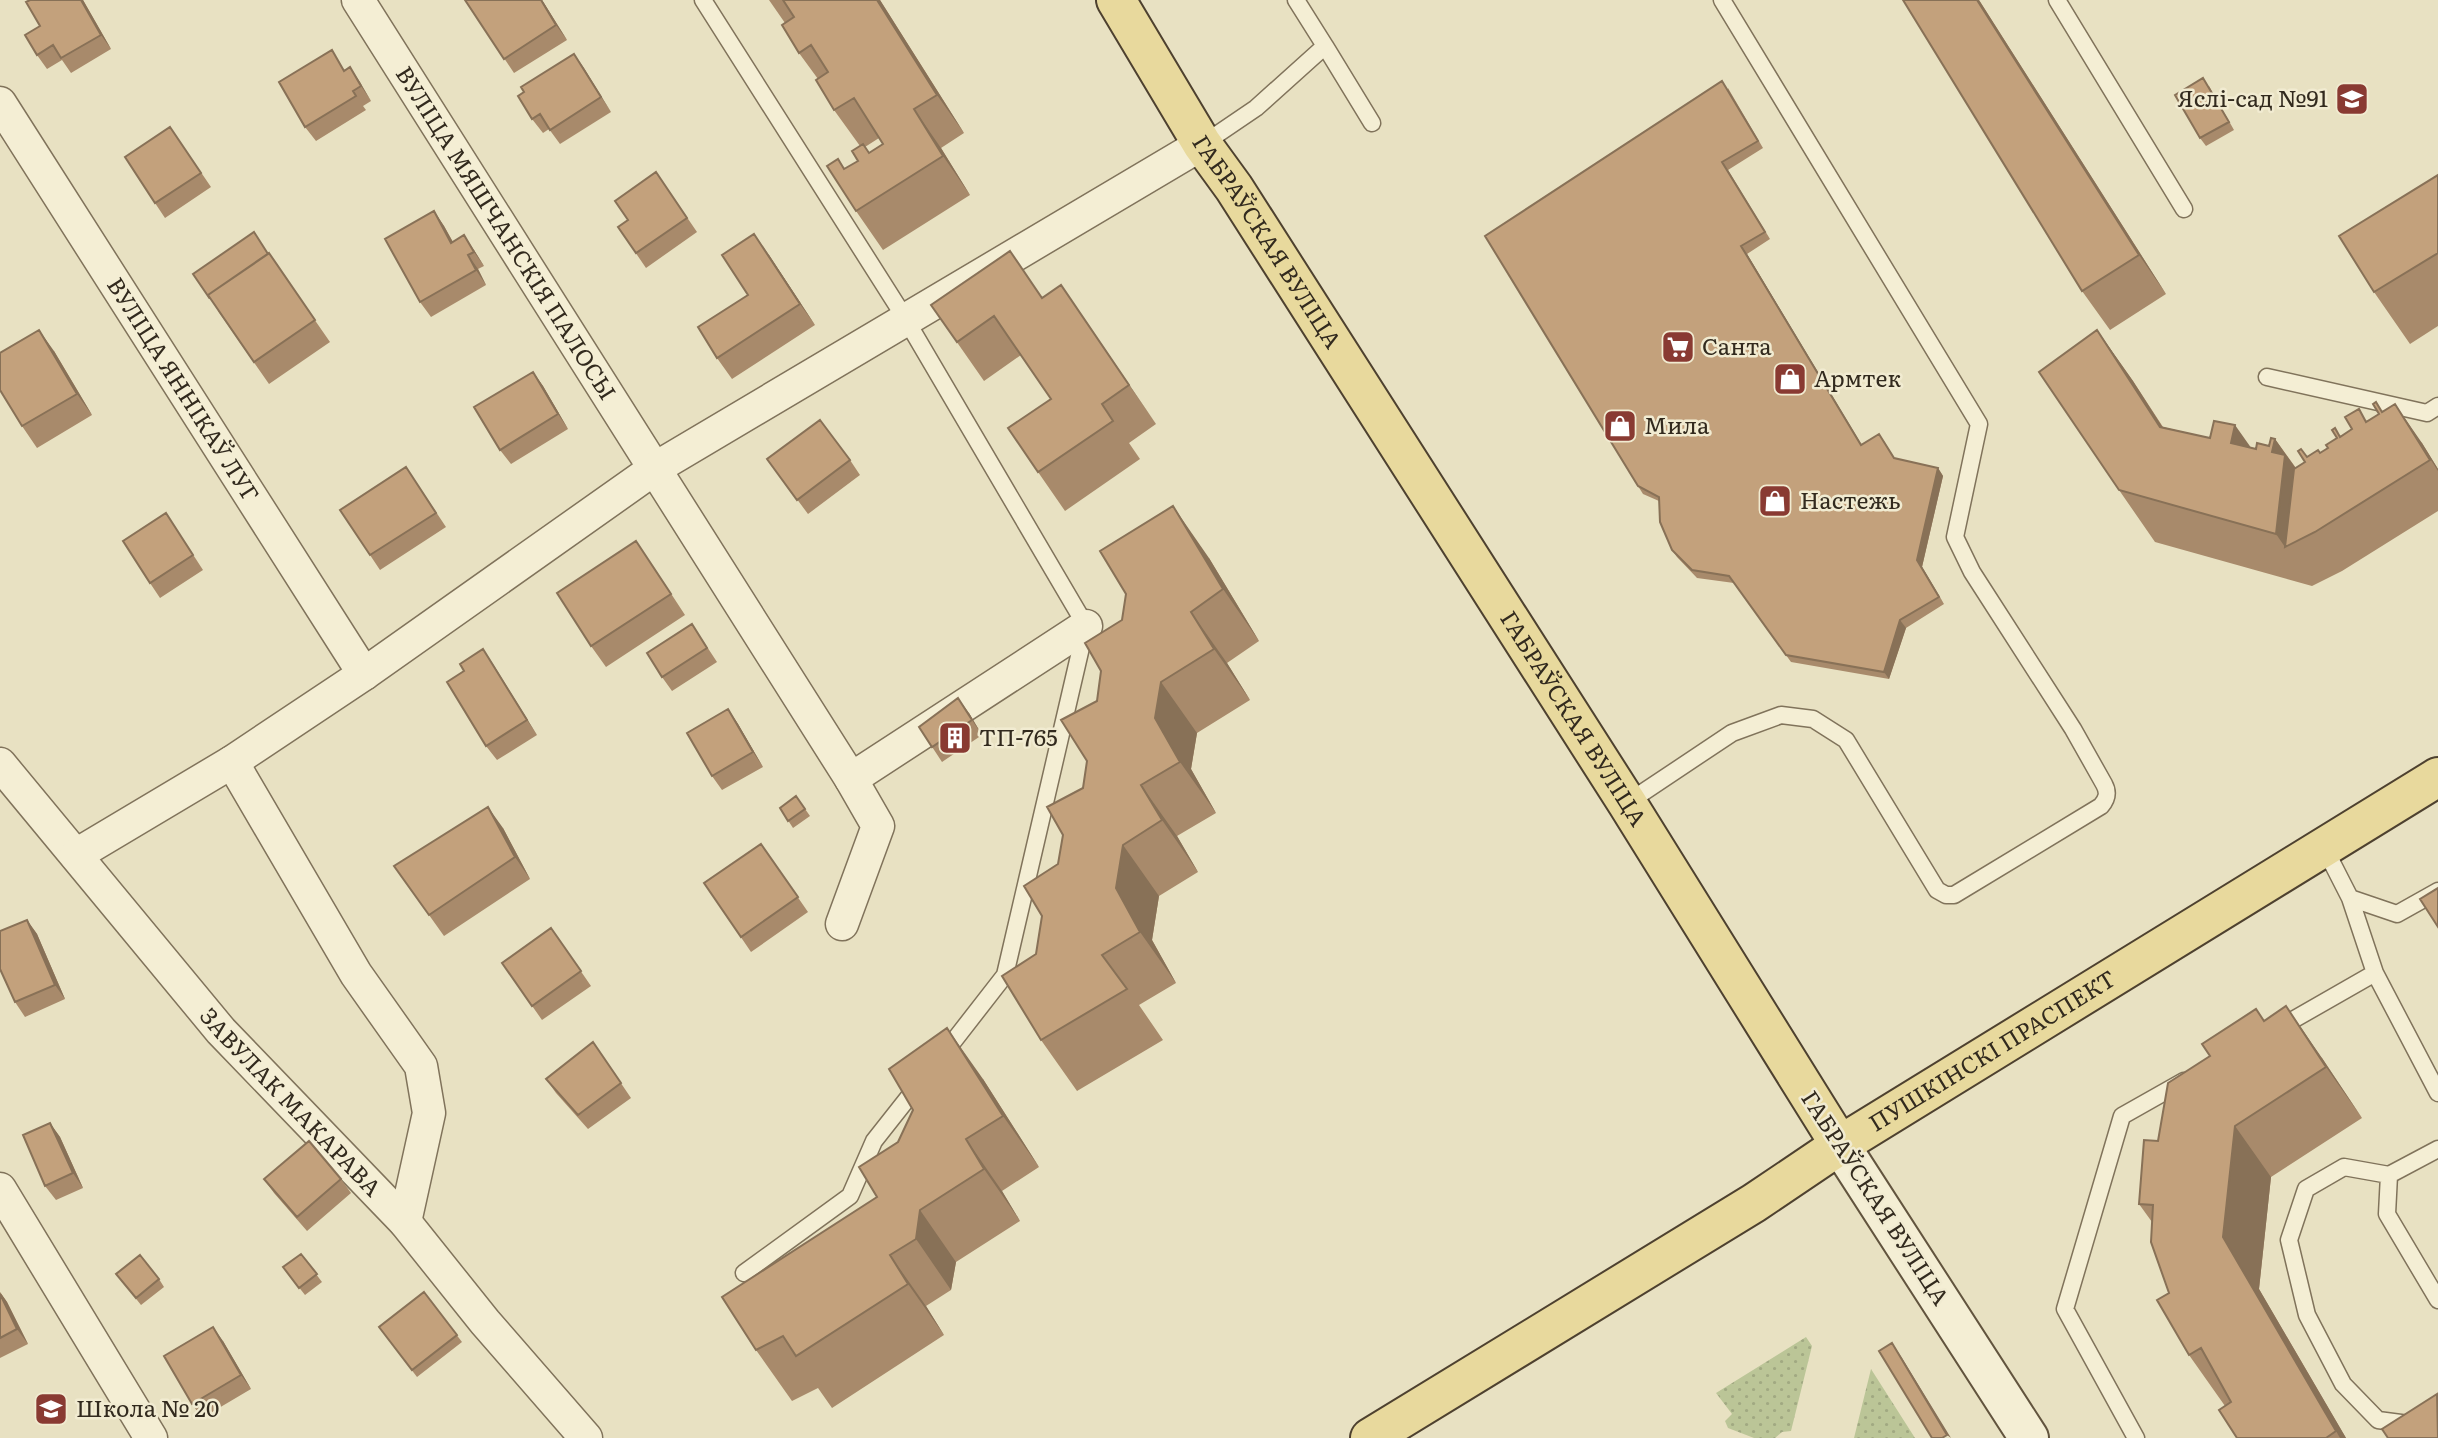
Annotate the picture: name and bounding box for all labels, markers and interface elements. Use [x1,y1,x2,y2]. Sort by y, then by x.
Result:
street label: ВУЛІЦА МЯШЧАНСКІЯ ПАЛОСЫ [389,58,626,406]
place label: Яслі-сад №91 [2177,80,2328,114]
school or university icon: Яслі-сад №91 [2333,80,2371,118]
street label: ГАБРАЎСКАЯ ВУЛІЦА [1185,128,1351,354]
street label: ВУЛІЦА ЯННІКАЎ ЛУГ [100,270,269,508]
supermarket icon: Санта [1659,328,1697,366]
place label: Санта [1702,328,1772,362]
shop icon: Армтек [1771,360,1809,398]
place label: Армтек [1814,360,1902,394]
shop icon: Мила [1601,407,1639,445]
place label: Мила [1644,407,1710,441]
shop icon: Настежь [1756,482,1794,520]
place label: Настежь [1800,482,1901,516]
street label: ГАБРАЎСКАЯ ВУЛІЦА [1493,603,1656,832]
building icon: ТП-765 [936,719,974,757]
place label: ТП-765 [979,719,1058,753]
street label: ПУШКІНСКІ ПРАСПЕКТ [1861,960,2121,1138]
street label: ЗАВУЛАК МАКАРАВА [193,999,390,1203]
street label: ГАБРАЎСКАЯ ВУЛІЦА [1794,1083,1959,1311]
school or university icon: Школа № 20 [32,1390,70,1428]
place label: Школа № 20 [76,1390,219,1424]

